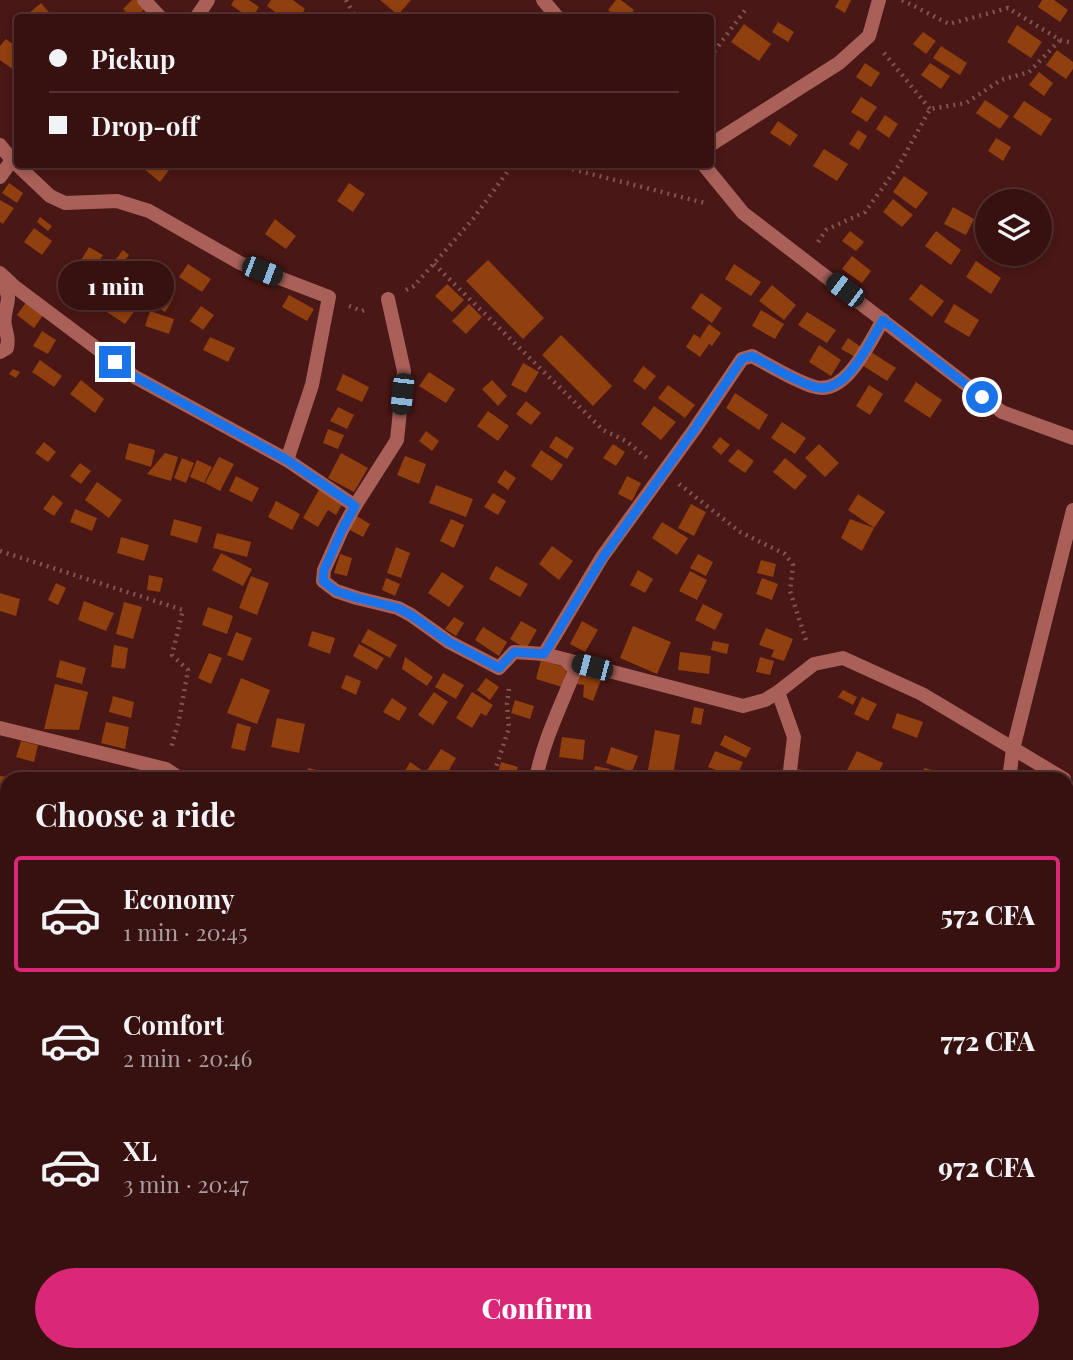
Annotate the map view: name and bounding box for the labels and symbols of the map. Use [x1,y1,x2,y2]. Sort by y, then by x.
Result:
car [239,254,286,288]
callout: 1 min [57,260,173,310]
car [822,269,869,311]
route end [99,346,131,378]
car [390,372,415,416]
route start [966,381,998,413]
car [569,651,616,683]

